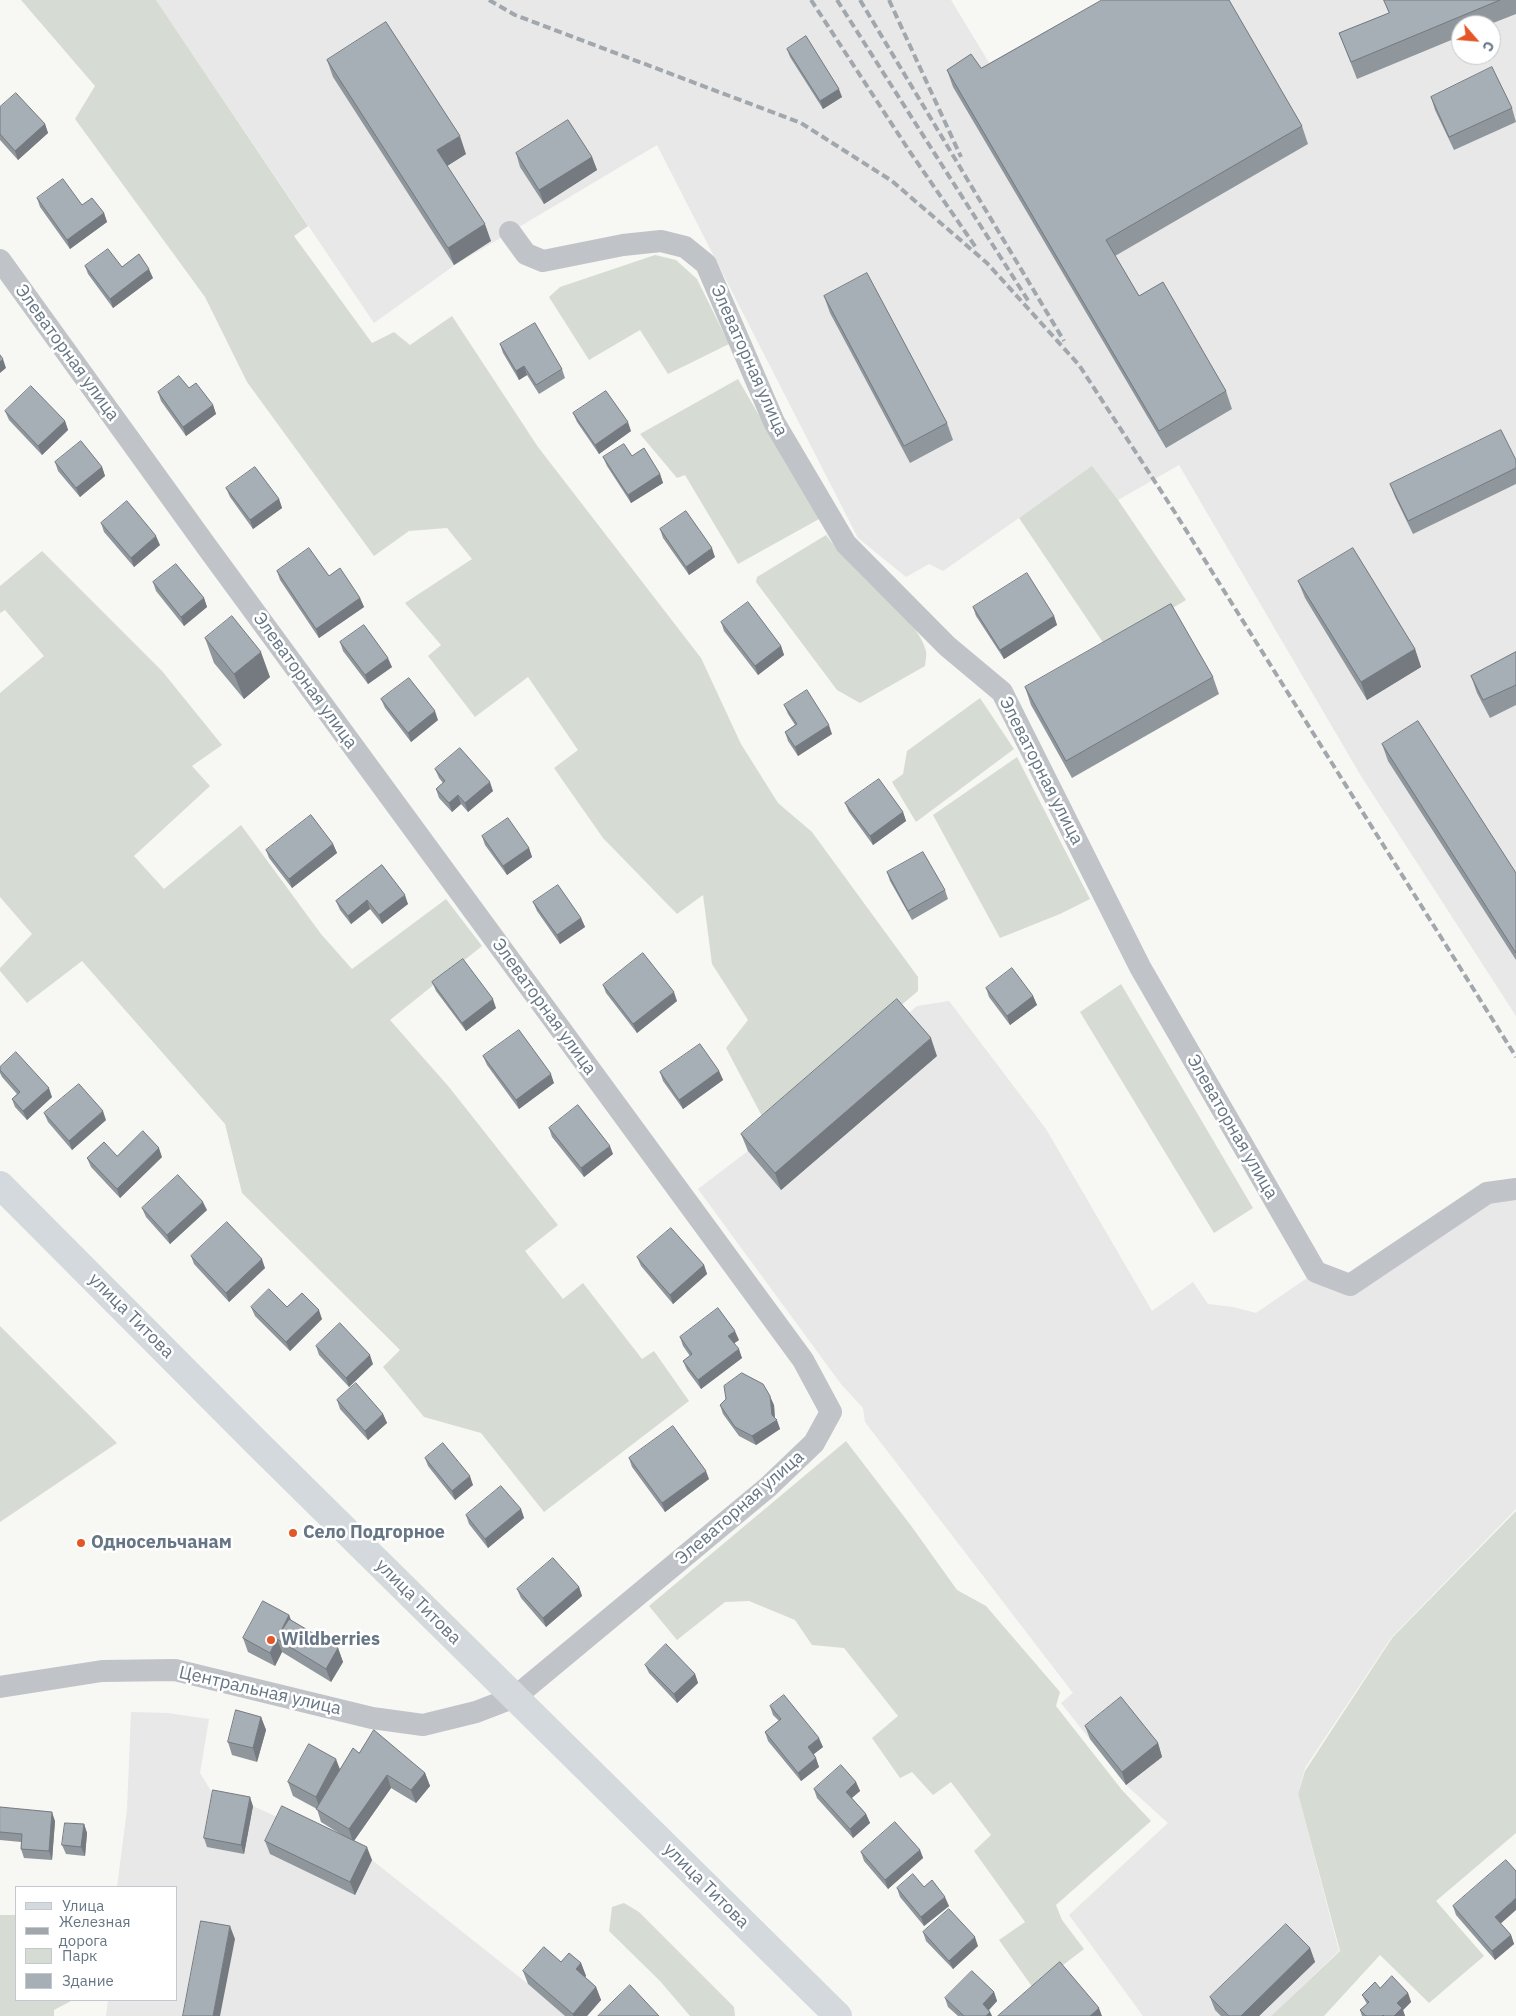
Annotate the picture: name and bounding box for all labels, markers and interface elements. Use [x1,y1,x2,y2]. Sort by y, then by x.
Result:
north arrow [1451,15,1501,65]
text: С [1478,38,1499,55]
street label: Элеваторная улица [10,281,124,425]
street label: Элеваторная улица [706,282,792,440]
street label: Элеваторная улица [248,609,362,753]
street label: Элеваторная улица [994,693,1088,849]
street label: Элеваторная улица [487,935,601,1079]
street label: Элеваторная улица [1182,1051,1282,1203]
street label: улица Титова [84,1269,178,1363]
street label: Элеваторная улица [671,1446,809,1570]
place label: Село Подгорное [303,1522,445,1544]
marker: Село Подгорное [287,1527,299,1539]
place label: Односельчанам [91,1532,232,1554]
marker: Односельчанам [75,1537,87,1549]
street label: улица Титова [371,1555,465,1649]
place label: Wildberries [281,1629,380,1651]
marker: Wildberries [265,1634,277,1646]
street label: Центральная улица [177,1662,343,1720]
street label: улица Титова [659,1839,753,1933]
legend [15,1886,178,2001]
text: Улица [62,1896,104,1915]
text: Железная дорога [59,1912,130,1950]
text: Парк [62,1946,97,1965]
text: Здание [62,1971,114,1990]

